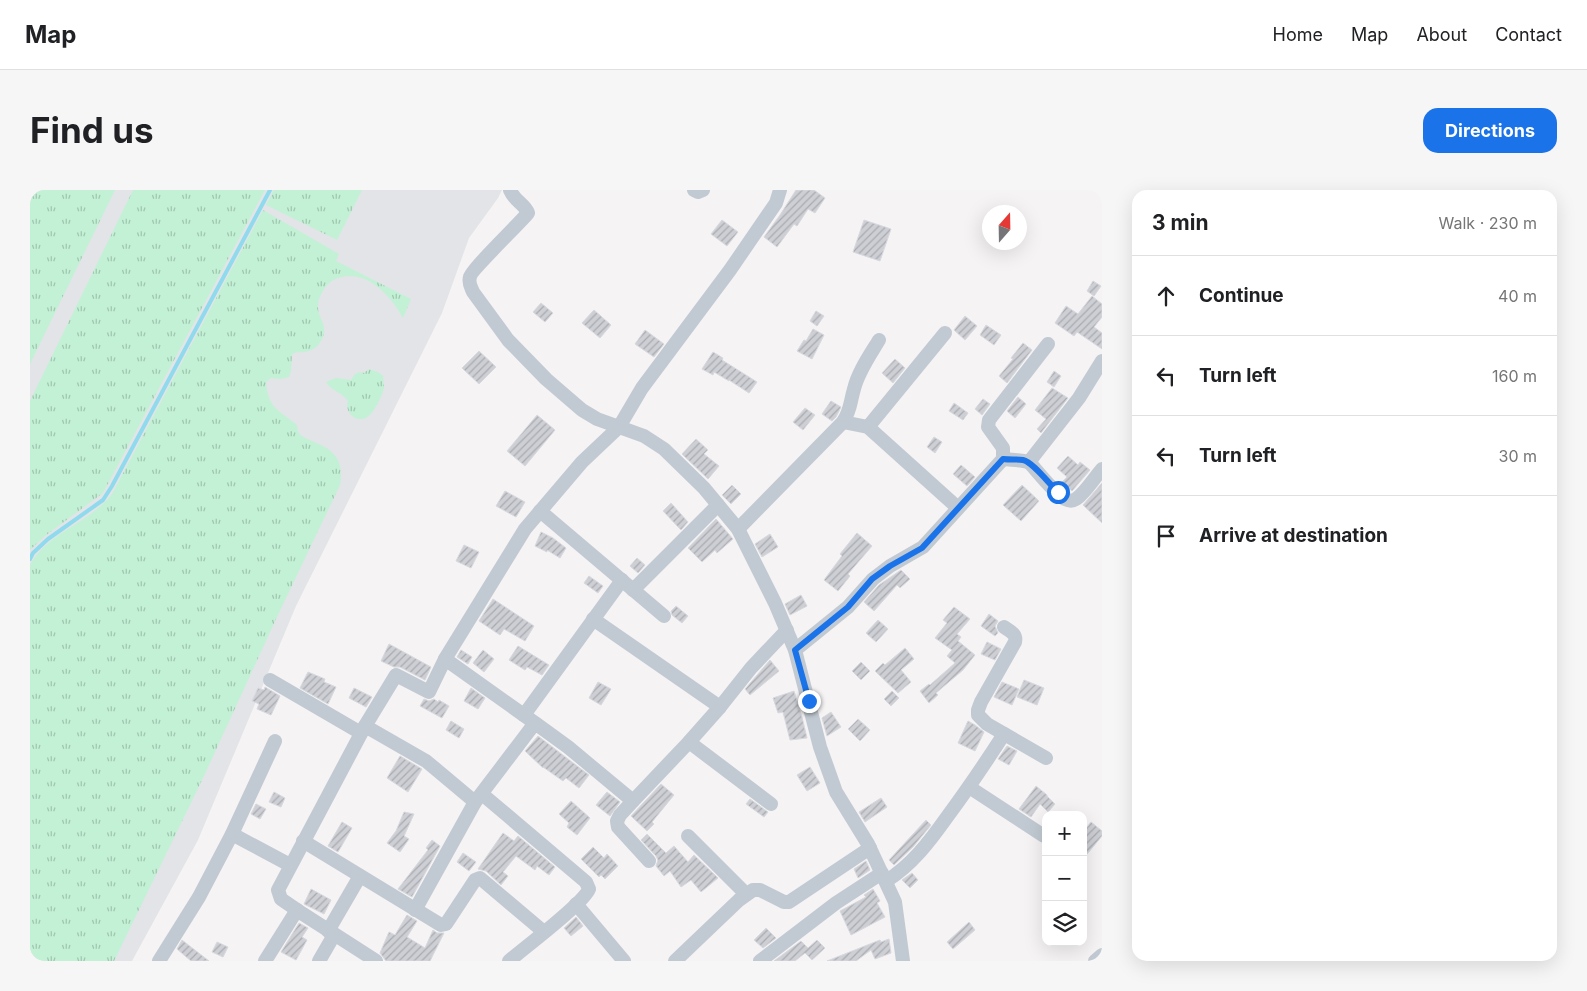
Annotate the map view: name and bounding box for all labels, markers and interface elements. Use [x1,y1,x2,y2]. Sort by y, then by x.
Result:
text: Map [25,20,76,49]
text: Home [1273,24,1323,45]
text: Map [1351,24,1388,45]
text: About [1416,24,1467,45]
text: Contact [1495,24,1562,45]
button: Directions [1423,108,1557,153]
text: Find us [30,109,154,151]
north arrow [982,205,1027,250]
text: 3 min [1152,210,1208,235]
text: Walk · 230 m [1439,213,1537,233]
icon: ahead [1152,282,1180,310]
text: Continue [1199,284,1284,307]
text: 40 m [1498,286,1537,306]
icon: left [1152,362,1180,390]
text: Turn left [1199,364,1277,387]
text: 160 m [1492,366,1537,386]
icon: left [1152,442,1180,470]
text: Turn left [1199,444,1277,467]
text: 30 m [1499,446,1537,466]
route start [1047,481,1070,504]
icon: arrive [1152,522,1180,550]
text: Arrive at destination [1199,524,1388,547]
route end [798,690,821,713]
map controls [1042,811,1087,946]
button: + [1042,811,1087,856]
button: − [1042,856,1087,901]
button: layers [1042,901,1087,946]

